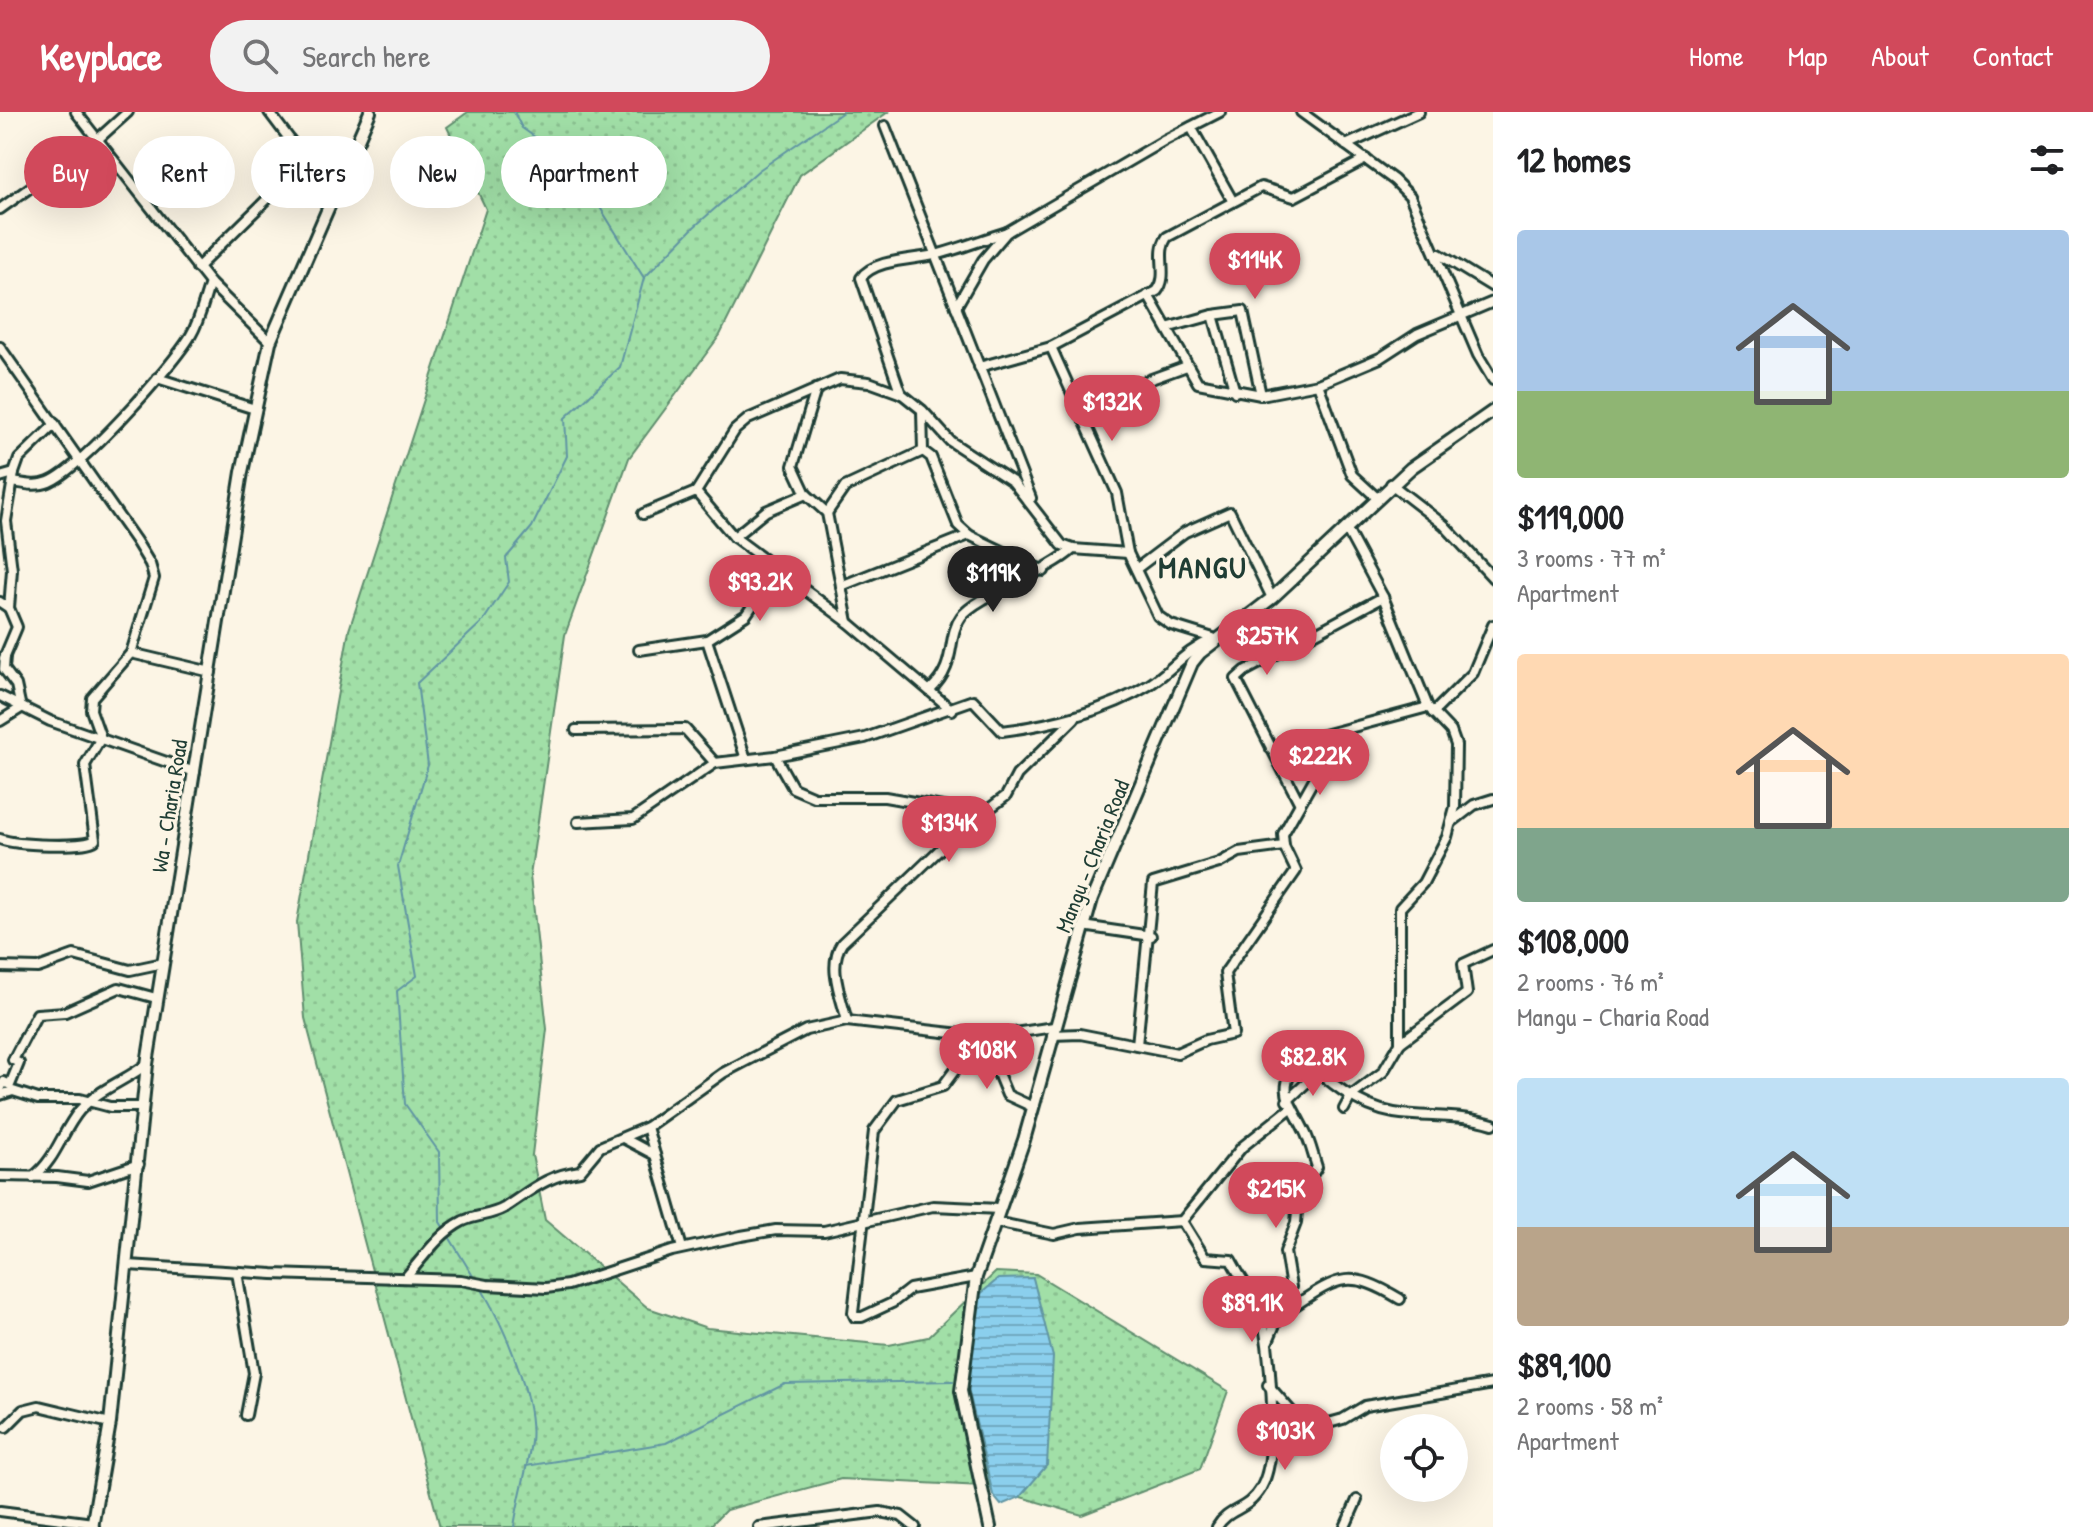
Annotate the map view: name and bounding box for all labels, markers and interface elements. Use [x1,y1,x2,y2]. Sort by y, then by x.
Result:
search box [210,20,770,92]
text: Keyplace [40,30,162,82]
icon: search [238,34,282,78]
text: Search here [302,36,430,76]
text: Home [1689,37,1744,75]
text: Map [1788,37,1827,75]
text: About [1871,37,1929,75]
text: Contact [1973,37,2053,75]
chip: Buy [24,136,117,208]
chip: Rent [133,136,235,208]
chip: Filters [251,136,374,208]
chip: New [390,136,485,208]
chip: Apartment [501,136,667,208]
text: 12 homes [1517,137,1631,183]
icon: filters [2025,138,2069,182]
pin: $114K [1199,233,1311,301]
text: $114K [1227,241,1283,276]
icon: home [1721,282,1865,426]
pin: $132K [1056,375,1168,443]
text: $132K [1082,383,1142,418]
text: $119,000 [1517,494,1624,540]
text: 3 rooms · 77 m² [1517,540,1666,575]
pin: $119K [937,546,1049,614]
district label: MANGU [1158,547,1248,587]
text: $119K [965,554,1021,589]
pin: $93.2K [695,555,825,623]
text: $93.2K [727,563,793,598]
text: Apartment [1517,575,1619,610]
pin: $257K [1211,609,1323,677]
text: $257K [1236,617,1298,652]
icon: home [1721,706,1865,850]
pin: $222K [1264,729,1376,797]
street label: Wa - Charia Road [144,737,194,875]
text: $222K [1288,737,1352,772]
street label: Mangu - Charia Road [1048,775,1136,937]
pin: $134K [893,796,1005,864]
text: $134K [920,804,978,839]
text: $108,000 [1517,918,1629,964]
text: 2 rooms · 76 m² [1517,964,1664,999]
text: Mangu - Charia Road [1517,999,1709,1034]
pin: $108K [931,1023,1043,1091]
pin: $82.8K [1248,1030,1378,1098]
text: $108K [957,1031,1017,1066]
text: $82.8K [1279,1038,1347,1073]
icon: home [1721,1130,1865,1274]
pin: $215K [1220,1162,1332,1230]
text: $215K [1246,1170,1306,1205]
pin: $89.1K [1187,1276,1317,1344]
text: $89.1K [1221,1284,1283,1319]
text: $89,100 [1517,1342,1611,1388]
text: 2 rooms · 58 m² [1517,1388,1663,1423]
pin: $103K [1229,1404,1341,1472]
text: $103K [1255,1412,1315,1447]
map controls [1380,1414,1468,1502]
button: locate [1380,1414,1468,1502]
text: Apartment [1517,1423,1619,1458]

